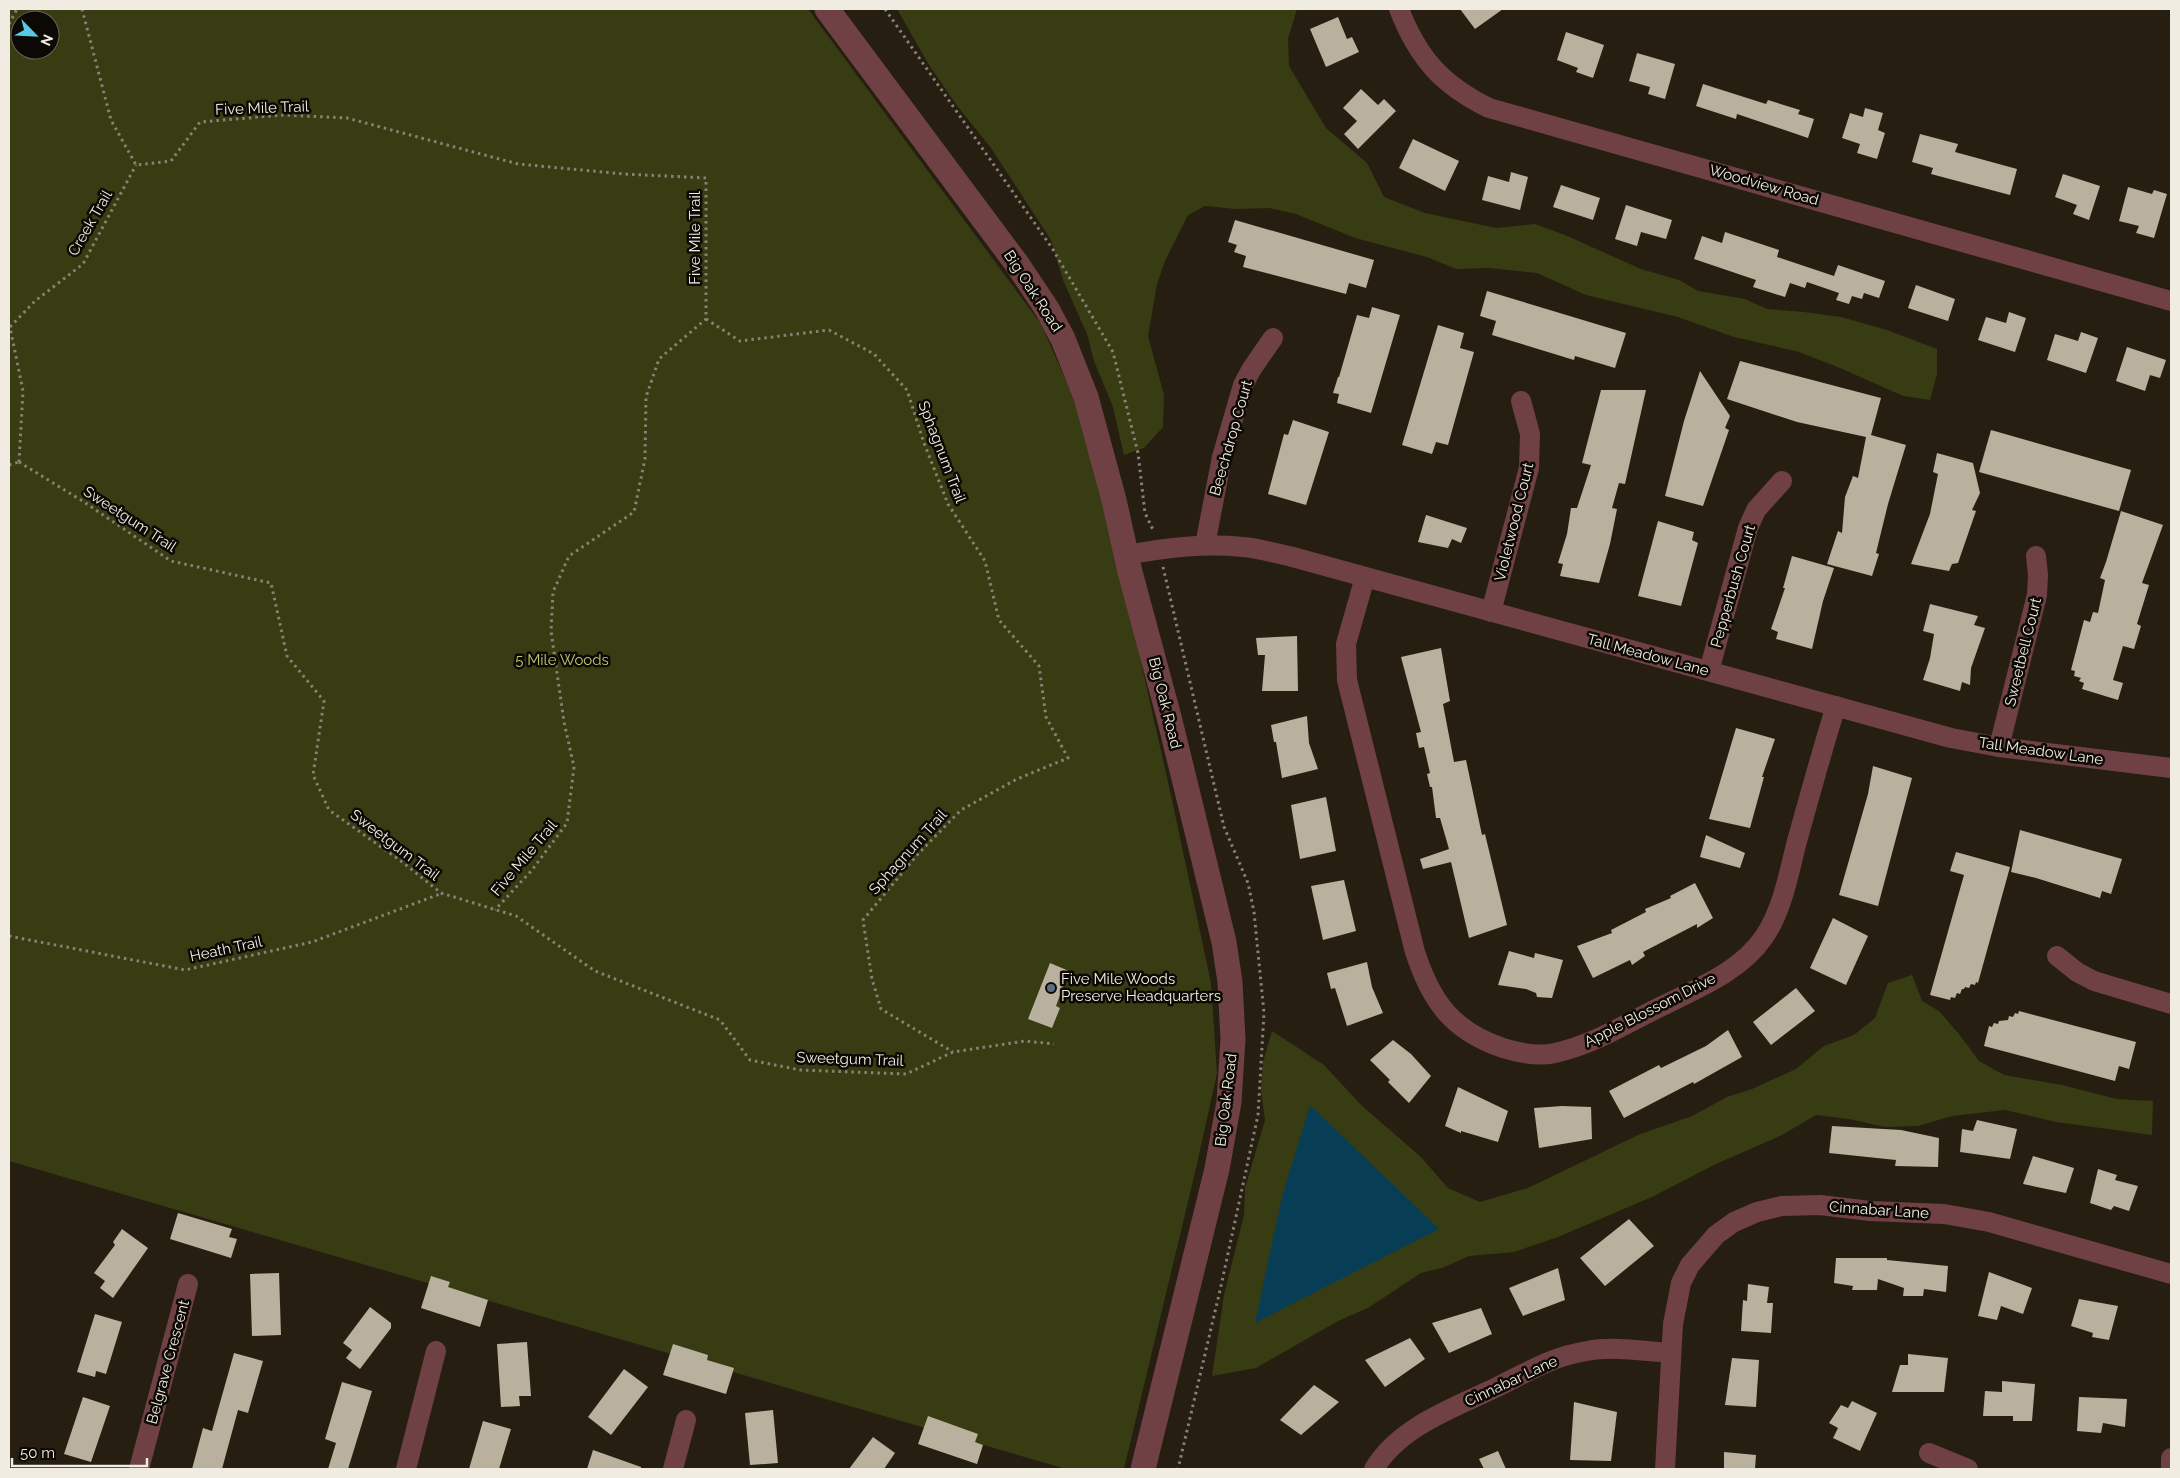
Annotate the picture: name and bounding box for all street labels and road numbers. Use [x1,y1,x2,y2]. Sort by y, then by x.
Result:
street label: Five Mile Trail [215,97,310,119]
street label: Woodview Road [1707,161,1821,209]
street label: Creek Trail [64,186,116,259]
street label: Five Mile Trail [686,190,704,285]
street label: Big Oak Road [1000,247,1066,335]
street label: Beechdrop Court [1206,378,1256,498]
street label: Sphagnum Trail [914,398,970,506]
street label: Violetwood Court [1491,461,1537,583]
street label: Sweetgum Trail [80,482,181,556]
street label: Pepperbush Court [1707,522,1759,650]
street label: Sweetbell Court [2001,596,2045,708]
street label: Tall Meadow Lane [1585,630,1711,680]
street label: Big Oak Road [1145,655,1185,751]
street label: Tall Meadow Lane [1978,733,2105,769]
street label: Sphagnum Trail [865,805,951,898]
street label: Sweetgum Trail [347,806,444,885]
street label: Five Mile Trail [487,816,562,900]
street label: Heath Trail [188,932,265,965]
street label: Apple Blossom Drive [1581,969,1719,1051]
street label: Sweetgum Trail [796,1048,905,1070]
street label: Big Oak Road [1211,1053,1241,1147]
street label: Cinnabar Lane [1829,1198,1930,1222]
street label: Belgrave Crescent [143,1298,193,1426]
street label: Cinnabar Lane [1462,1352,1560,1410]

